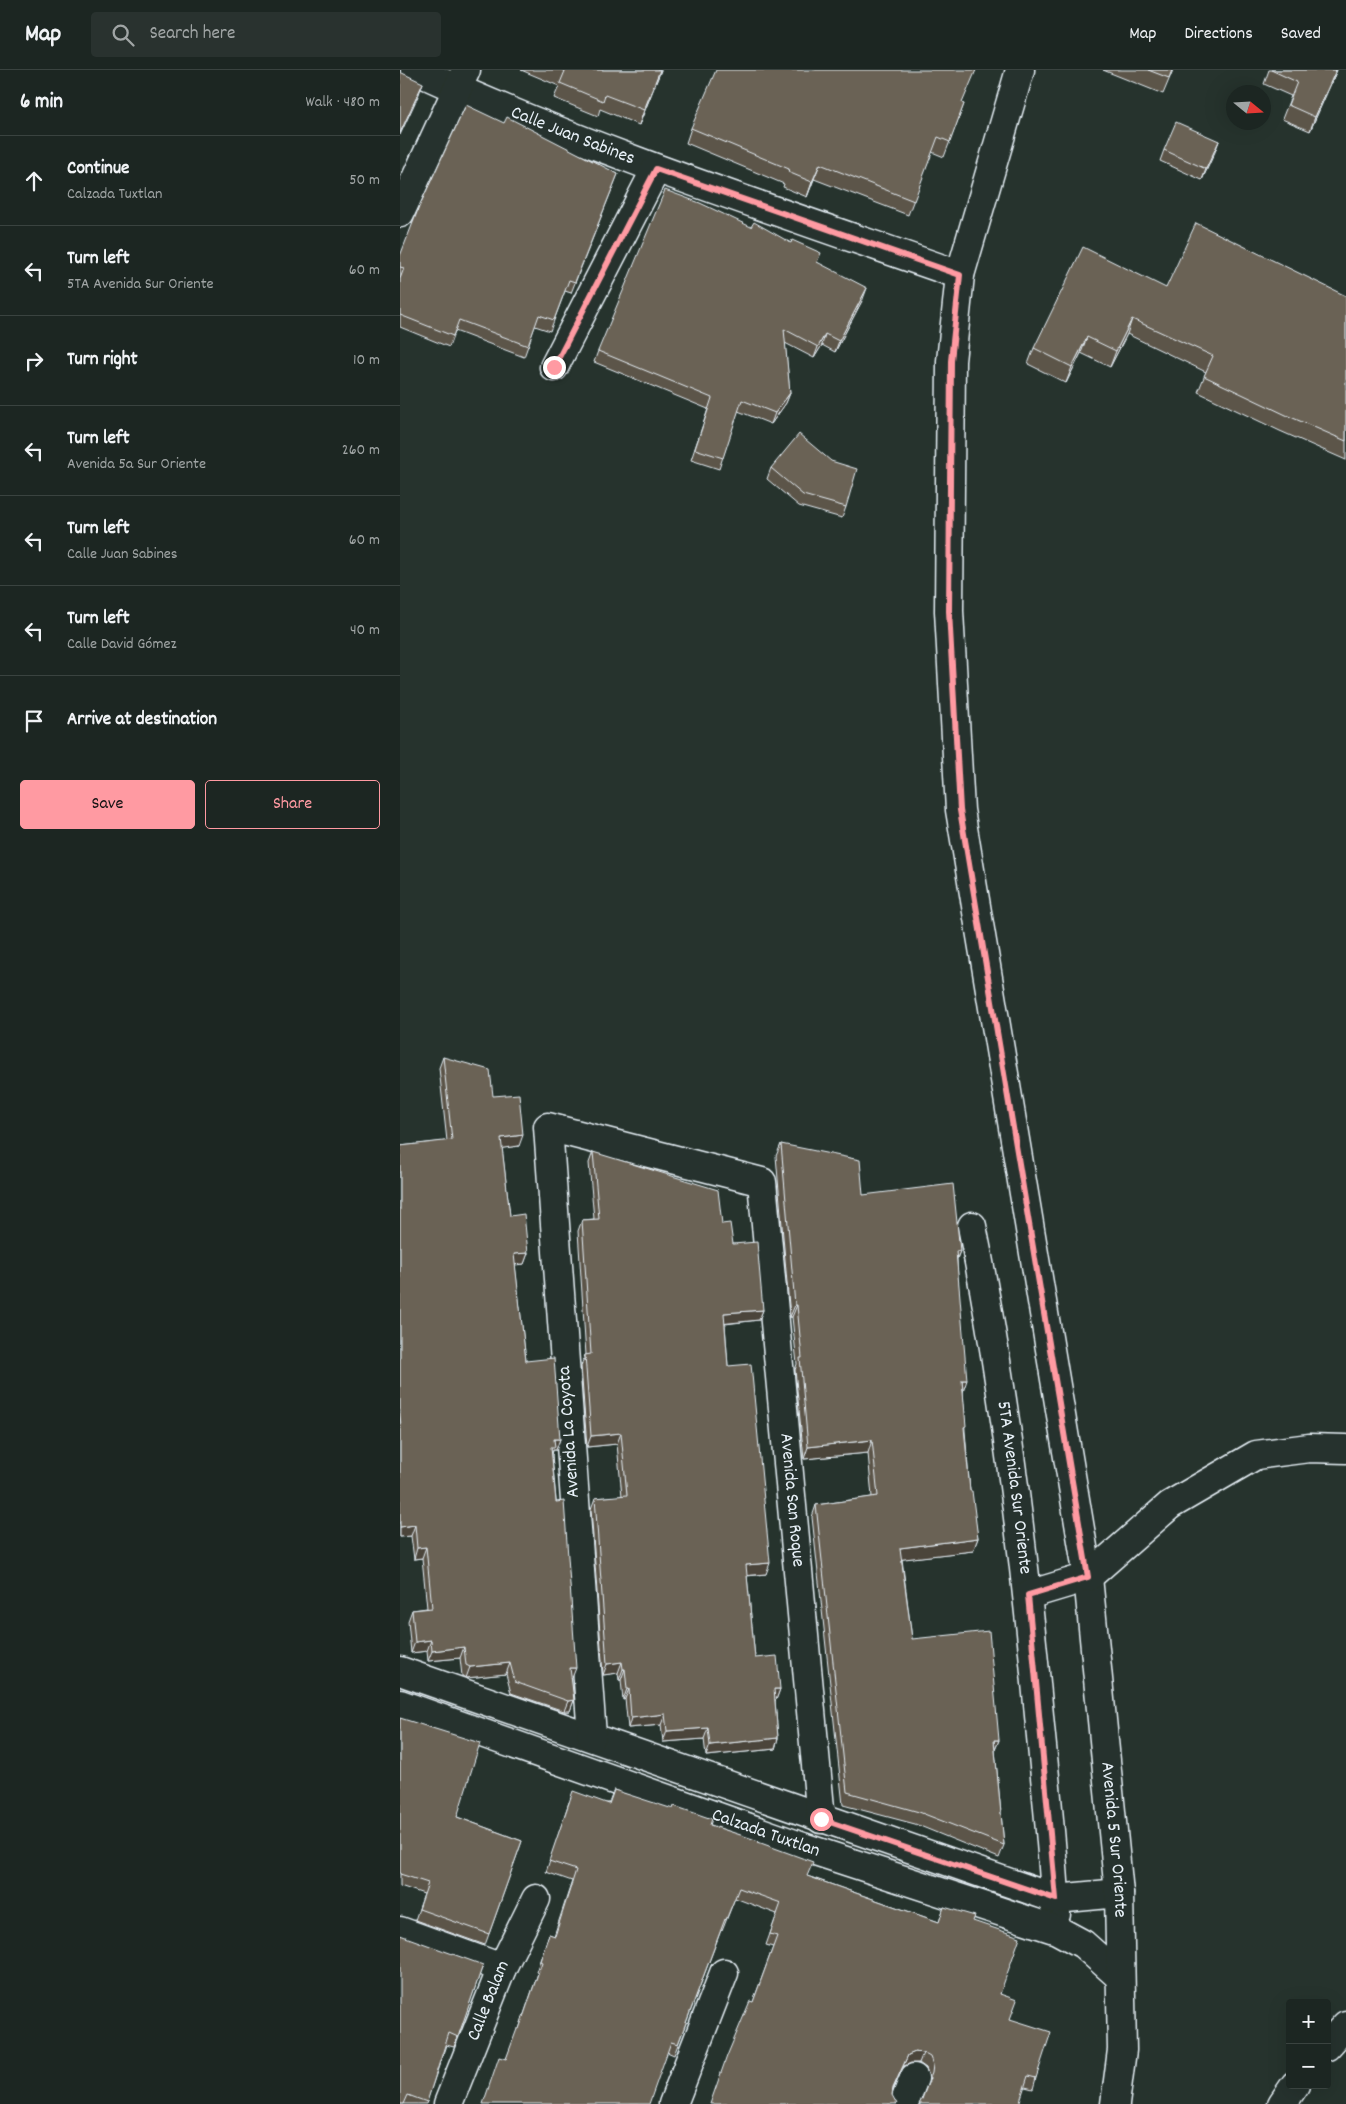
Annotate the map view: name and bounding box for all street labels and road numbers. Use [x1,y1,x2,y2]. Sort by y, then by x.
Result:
street label: Calle Juan Sabines [506,99,639,173]
street label: Avenida La Coyota [552,1364,588,1499]
street label: 5TA Avenida Sur Oriente [989,1399,1038,1576]
street label: Avenida San Roque [772,1432,811,1568]
street label: Avenida 5 Sur Oriente [1093,1761,1133,1918]
street label: Calzada Tuxtlan [708,1802,823,1865]
street label: Calle Balam [461,1956,517,2045]

